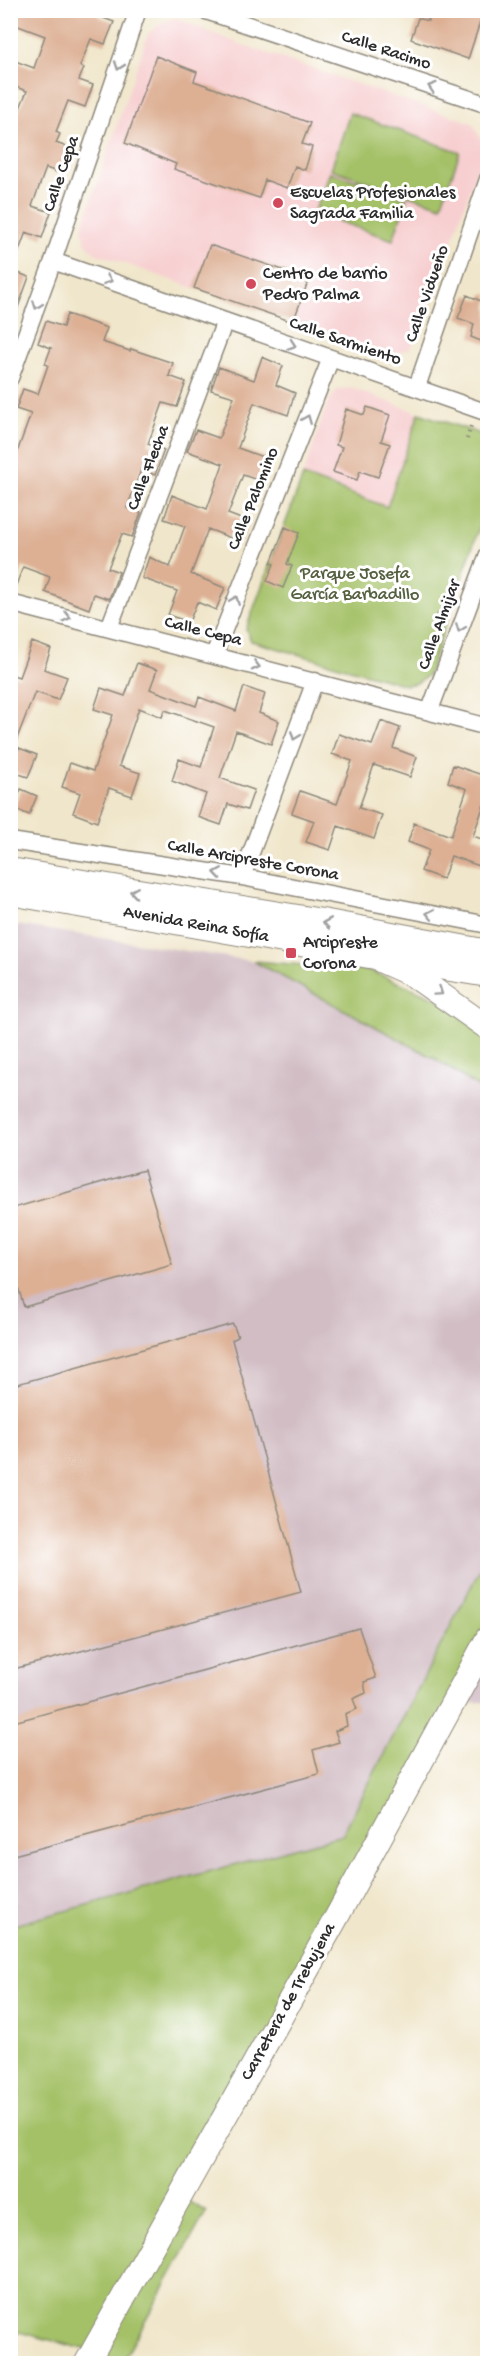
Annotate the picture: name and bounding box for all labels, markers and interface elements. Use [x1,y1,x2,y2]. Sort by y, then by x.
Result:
street label: Calle Racimo [339,27,433,75]
one-way arrow [114,60,126,71]
one-way arrow [427,82,438,94]
street label: Calle Cepa [39,132,85,215]
place label: Escuelas Profesionales Sagrada Familia [290,183,457,225]
marker: Escuelas Profesionales Sagrada Familia [271,196,285,210]
street label: Calle Vidueño [402,243,454,345]
place label: Centro de barrio Pedro Palma [262,264,388,306]
one-way arrow [102,272,113,285]
marker: Centro de barrio Pedro Palma [244,277,258,291]
one-way arrow [31,299,44,310]
street label: Calle Sarmiento [286,313,404,371]
one-way arrow [286,337,297,350]
one-way arrow [300,414,312,425]
street label: Calle Flecha [123,422,175,514]
street label: Calle Palomino [224,445,284,553]
park label: Parque Josefa García Barbadillo [291,564,419,606]
street label: Calle Almijar [414,576,467,673]
one-way arrow [228,596,240,607]
one-way arrow [61,610,72,622]
street label: Calle Cepa [162,612,245,652]
one-way arrow [455,622,467,633]
one-way arrow [251,658,261,671]
one-way arrow [289,730,302,740]
street label: Calle Arcipreste Corona [166,836,341,887]
one-way arrow [213,867,223,879]
one-way arrow [130,886,139,898]
street label: Avenida Reina Sofía [121,902,272,948]
one-way arrow [425,908,435,921]
one-way arrow [322,917,332,930]
place label: Arcipreste Corona [303,933,379,975]
marker: Arcipreste Corona [284,946,298,960]
one-way arrow [433,985,443,997]
street label: Carretera de Trebujena [237,1919,342,2084]

